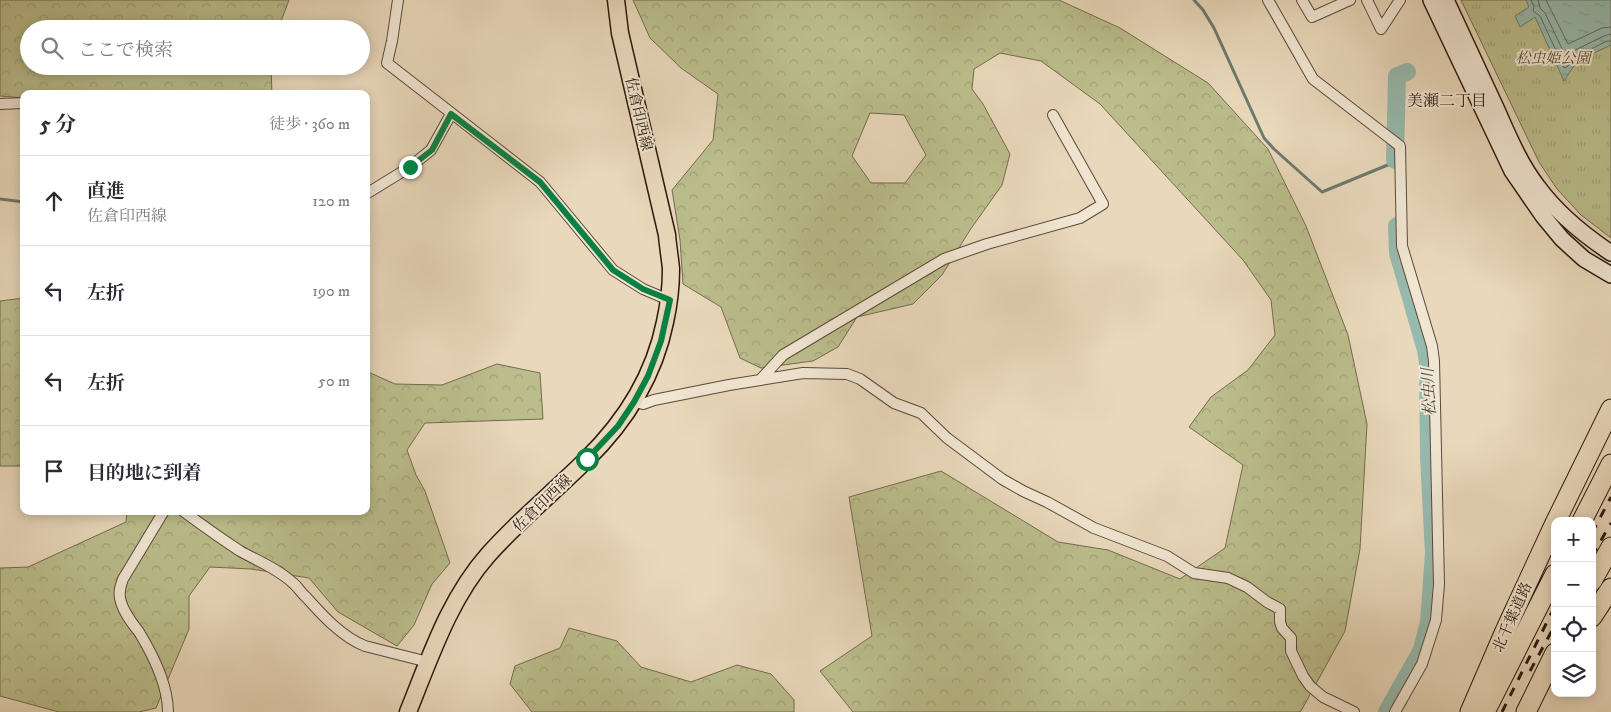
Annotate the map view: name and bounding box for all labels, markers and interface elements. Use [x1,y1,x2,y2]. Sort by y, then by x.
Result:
search box [20,20,370,75]
icon: search [38,34,66,62]
text: ここで検索 [78,39,173,62]
park label: 松虫姫公園 [1515,49,1593,68]
street label: 佐倉印西線 [621,75,656,153]
district label: 美瀬二丁目 [1407,91,1487,111]
text: 5 分 [40,112,76,138]
text: 徒歩 · 360 m [269,114,350,134]
route end [399,156,422,179]
text: 直進 [87,180,125,203]
icon: ahead [40,187,68,215]
text: 120 m [312,191,350,211]
text: 佐倉印西線 [87,206,167,226]
icon: left [40,277,68,305]
text: 190 m [312,281,350,301]
text: 左折 [87,282,125,305]
water label: 松虫川 [1418,365,1440,416]
icon: left [40,367,68,395]
text: 50 m [318,371,350,391]
text: 左折 [87,372,125,395]
route start [576,448,599,471]
icon: arrive [40,457,68,485]
text: 目的地に到着 [87,462,201,485]
street label: 佐倉印西線 [509,470,576,536]
map controls [1551,517,1596,697]
button: + [1551,517,1596,562]
button: − [1551,562,1596,607]
street label: 北千葉道路 [1489,579,1536,655]
button: locate [1551,607,1596,652]
button: layers [1551,652,1596,697]

